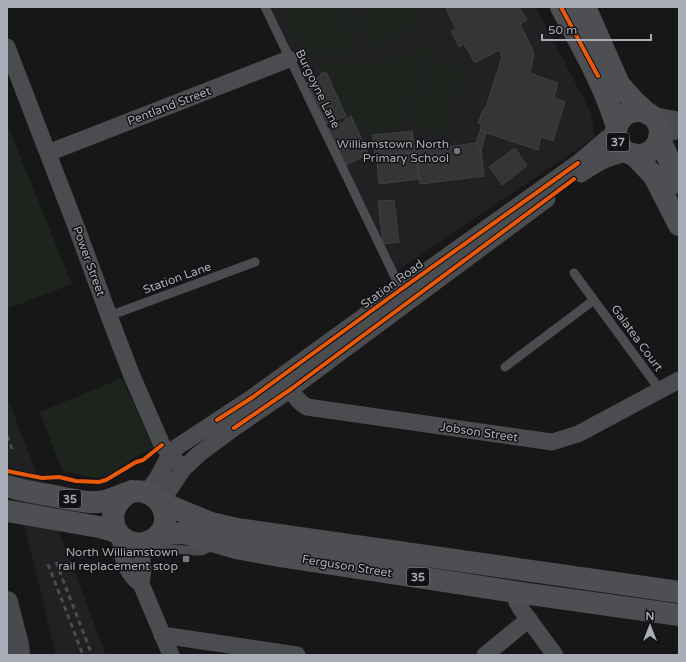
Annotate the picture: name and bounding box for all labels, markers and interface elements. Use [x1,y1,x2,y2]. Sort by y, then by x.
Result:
scale bar [542,16,651,42]
text: 50 m [548,23,577,37]
street label: Burgoyne Lane [293,47,343,131]
street label: Pentland Street [125,83,213,128]
road number: 37 [607,133,629,151]
place label: Williamstown North Primary School [337,137,449,165]
marker: Williamstown North Primary School [452,146,462,156]
street label: Power Street [70,224,108,298]
street label: Station Road [358,257,426,311]
street label: Station Lane [141,259,213,297]
street label: Galatea Court [608,302,666,374]
street label: Jobson Street [439,420,519,444]
road number: 35 [59,490,81,508]
place label: North Williamstown rail replacement stop [58,545,178,573]
street label: Ferguson Street [301,552,393,580]
marker: North Williamstown rail replacement stop [181,554,191,564]
road number: 35 [407,568,429,586]
north arrow [630,606,670,646]
text: N [646,610,654,623]

